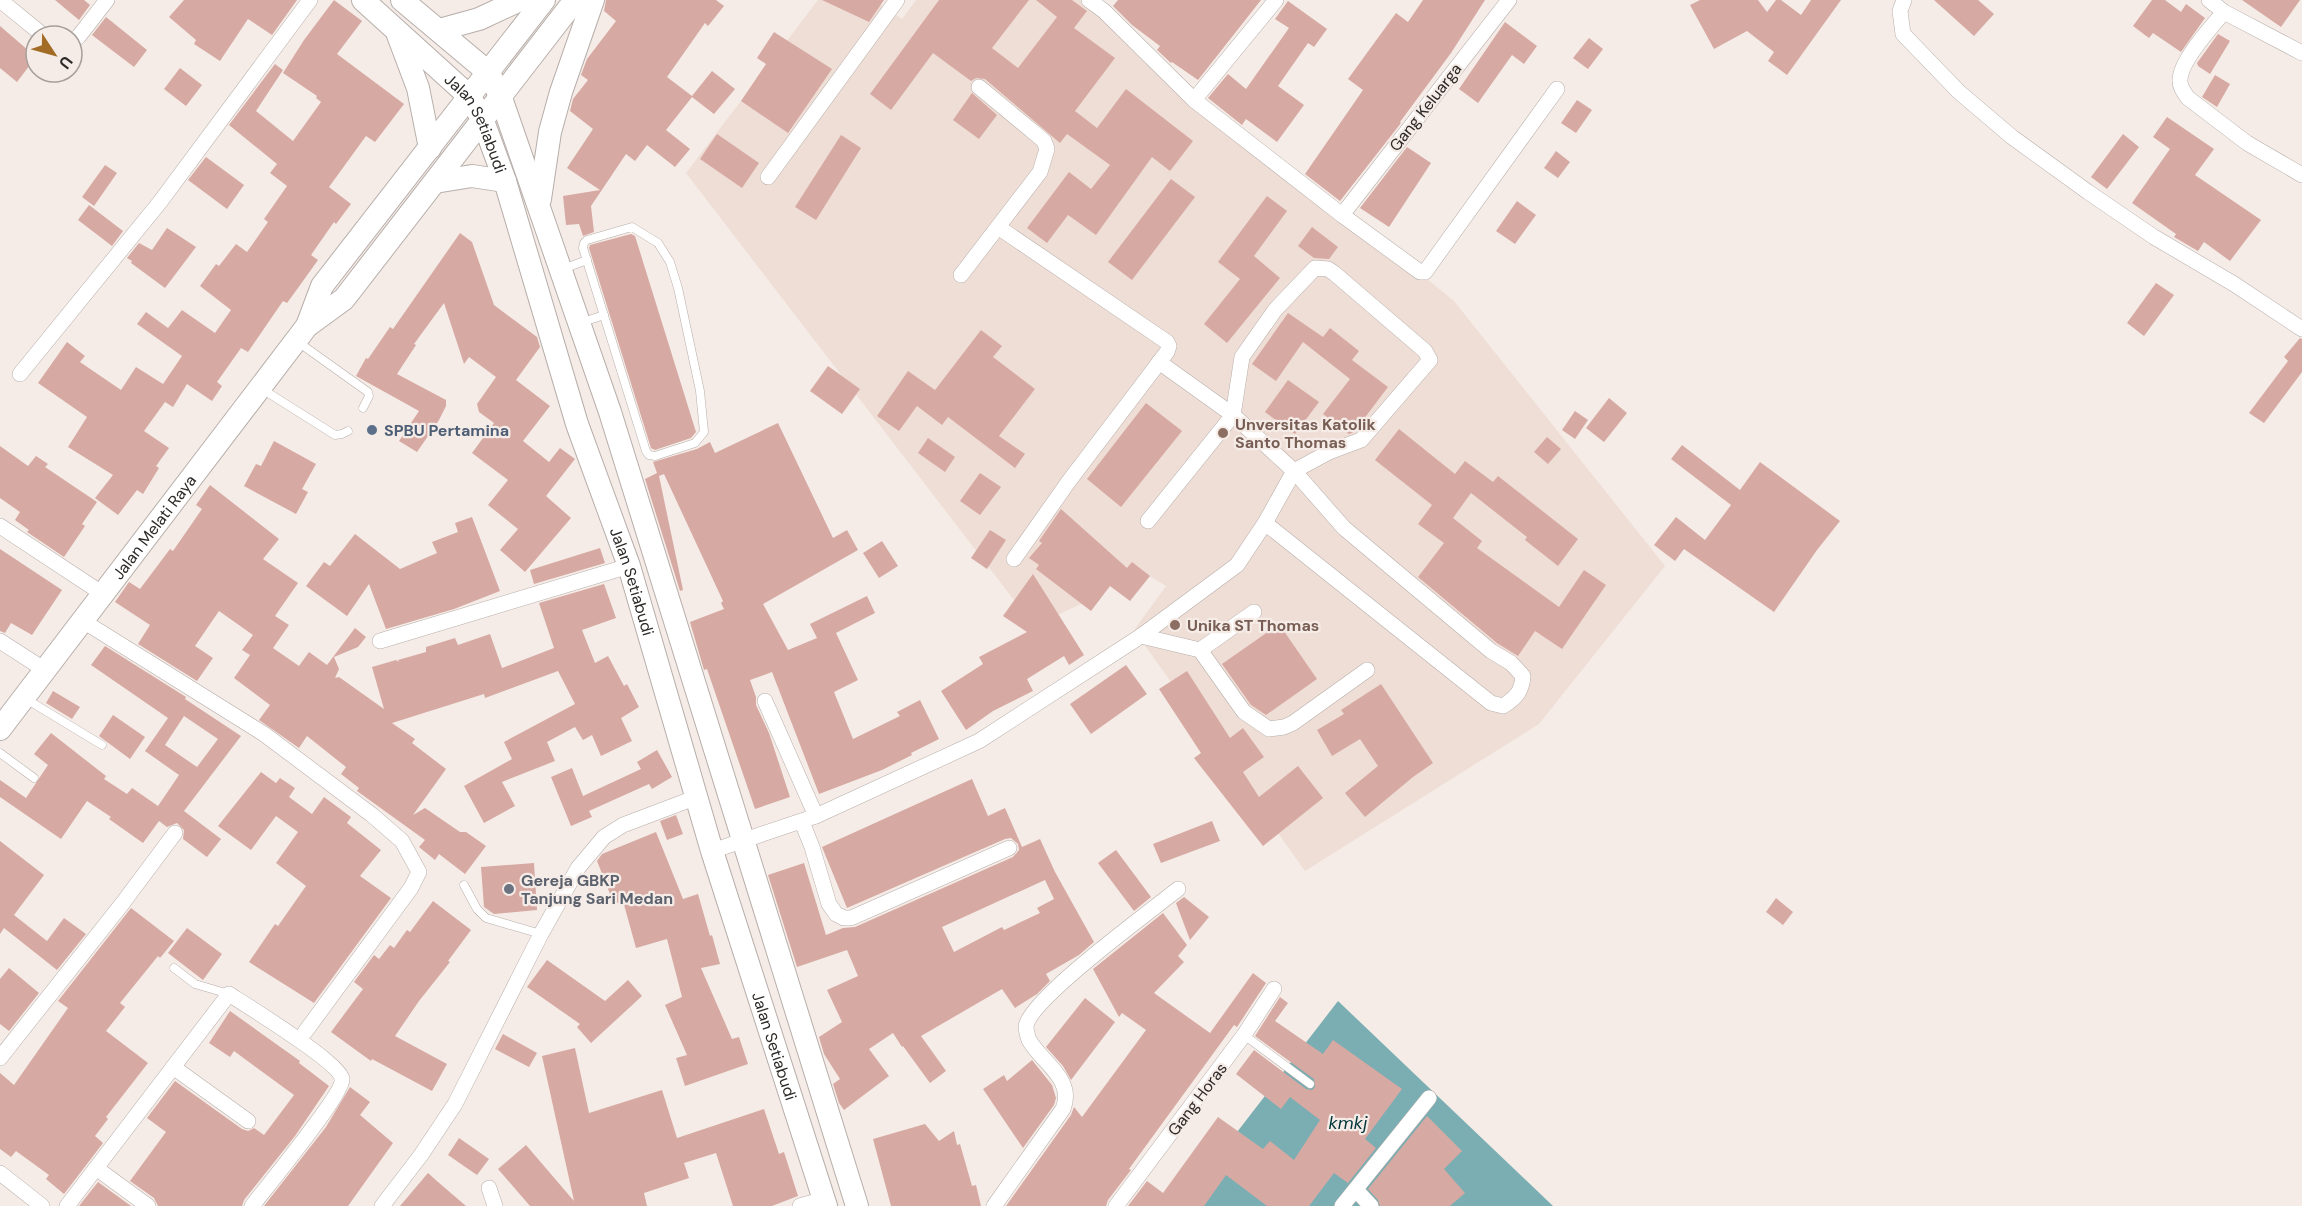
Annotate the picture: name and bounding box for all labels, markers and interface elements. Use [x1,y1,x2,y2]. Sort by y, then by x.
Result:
north arrow [24,24,84,84]
text: U [54,52,77,73]
street label: Gang Keluarga [1385,59,1466,155]
street label: Jalan Setiabudi [440,69,511,176]
place label: Unversitas Katolik Santo Thomas [1235,414,1376,453]
place label: SPBU Pertamina [384,420,509,441]
marker: SPBU Pertamina [365,423,379,437]
marker: Unversitas Katolik Santo Thomas [1216,426,1230,440]
street label: Jalan Melati Raya [108,471,201,584]
street label: Jalan Setiabudi [605,524,659,638]
place label: Unika ST Thomas [1187,615,1319,636]
marker: Unika ST Thomas [1168,618,1182,632]
place label: Gereja GBKP Tanjung Sari Medan [521,870,673,909]
marker: Gereja GBKP Tanjung Sari Medan [502,882,516,896]
street label: Jalan Setiabudi [747,989,801,1103]
street label: Gang Horas [1163,1059,1232,1140]
water label: kmkj [1329,1111,1368,1135]

